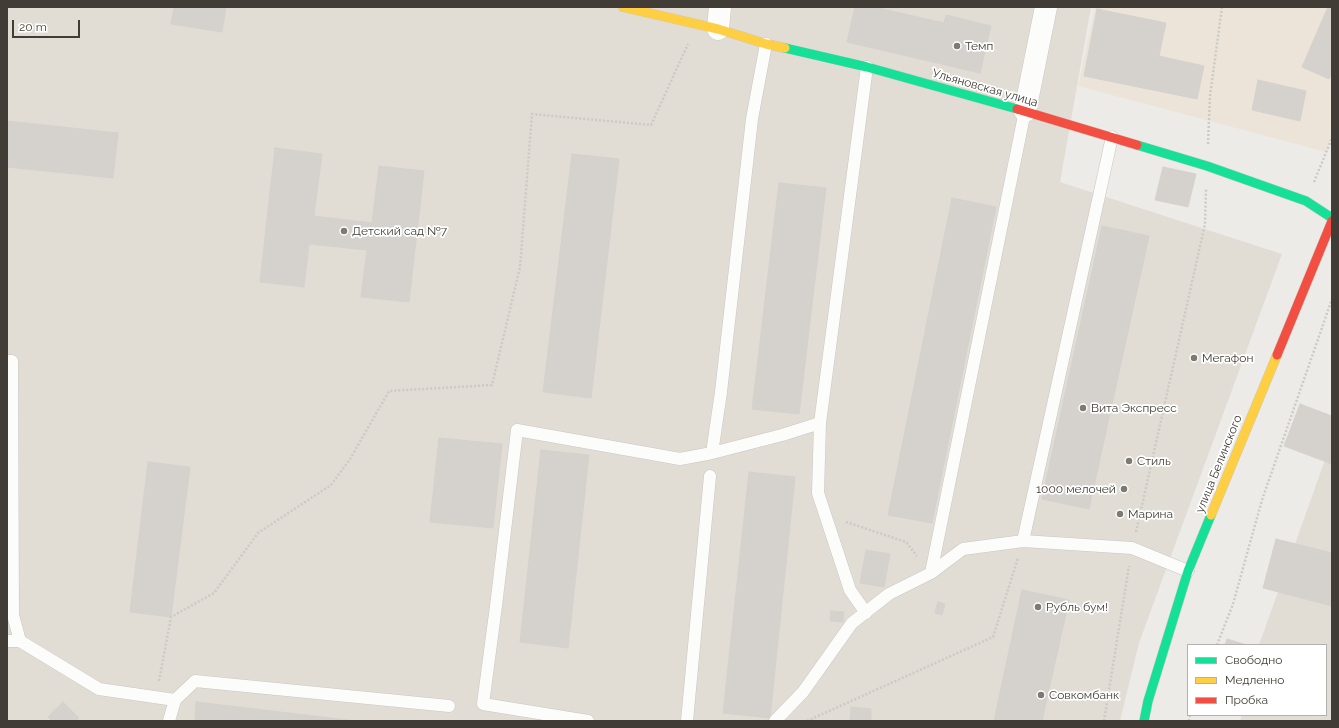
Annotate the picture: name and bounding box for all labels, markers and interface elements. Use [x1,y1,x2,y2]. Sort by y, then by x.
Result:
scale bar [14,12,82,38]
text: 20 m [19,20,47,34]
place label: Темп [965,39,993,53]
marker: Темп [952,41,962,51]
street label: Ульяновская улица [930,66,1040,110]
place label: Детский сад №7 [352,224,447,238]
marker: Детский сад №7 [339,226,349,236]
place label: Мегафон [1202,351,1253,365]
marker: Мегафон [1189,353,1199,363]
place label: Вита Экспресс [1091,401,1177,415]
marker: Вита Экспресс [1078,403,1088,413]
street label: улица Белинского [1193,413,1245,515]
place label: Стиль [1137,454,1171,468]
marker: Стиль [1124,456,1134,466]
place label: 1000 мелочей [1036,482,1116,496]
marker: 1000 мелочей [1119,484,1129,494]
place label: Марина [1128,507,1173,521]
marker: Марина [1115,509,1125,519]
place label: Рубль бум! [1046,600,1108,614]
marker: Рубль бум! [1033,602,1043,612]
legend [1187,644,1327,716]
text: Свободно [1225,653,1282,667]
text: Медленно [1225,673,1284,687]
place label: Совкомбанк [1049,688,1119,702]
marker: Совкомбанк [1036,690,1046,700]
text: Пробка [1225,693,1268,707]

